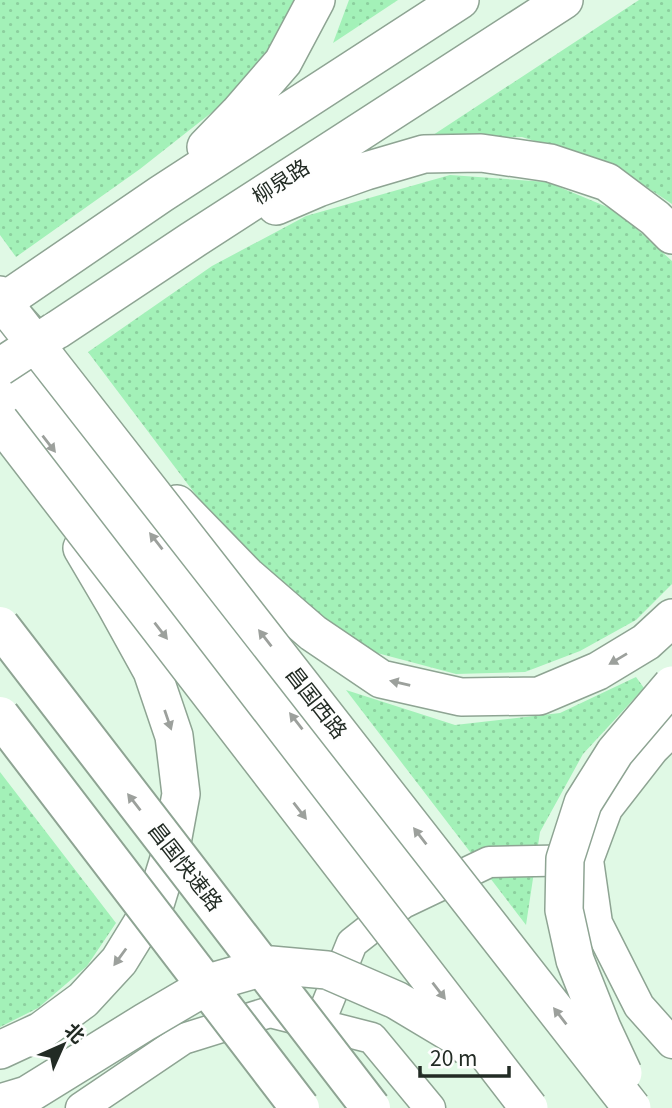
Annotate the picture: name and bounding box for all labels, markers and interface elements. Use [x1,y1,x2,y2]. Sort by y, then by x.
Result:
street label: 柳泉路 [245,151,314,210]
one-way arrow [41,435,56,453]
one-way arrow [150,532,164,550]
one-way arrow [154,621,169,639]
one-way arrow [257,629,272,647]
one-way arrow [608,653,627,665]
street label: 昌国西路 [280,659,355,744]
one-way arrow [389,677,411,688]
one-way arrow [163,710,174,731]
one-way arrow [289,712,303,730]
one-way arrow [127,793,142,811]
one-way arrow [293,802,307,820]
street label: 昌国快速路 [142,815,231,916]
one-way arrow [412,828,427,846]
one-way arrow [113,948,127,966]
one-way arrow [432,982,446,1000]
one-way arrow [552,1007,567,1025]
north arrow [28,1010,98,1080]
text: 北 [60,1016,92,1048]
scale bar [420,1034,509,1078]
text: 20 m [430,1042,477,1072]

